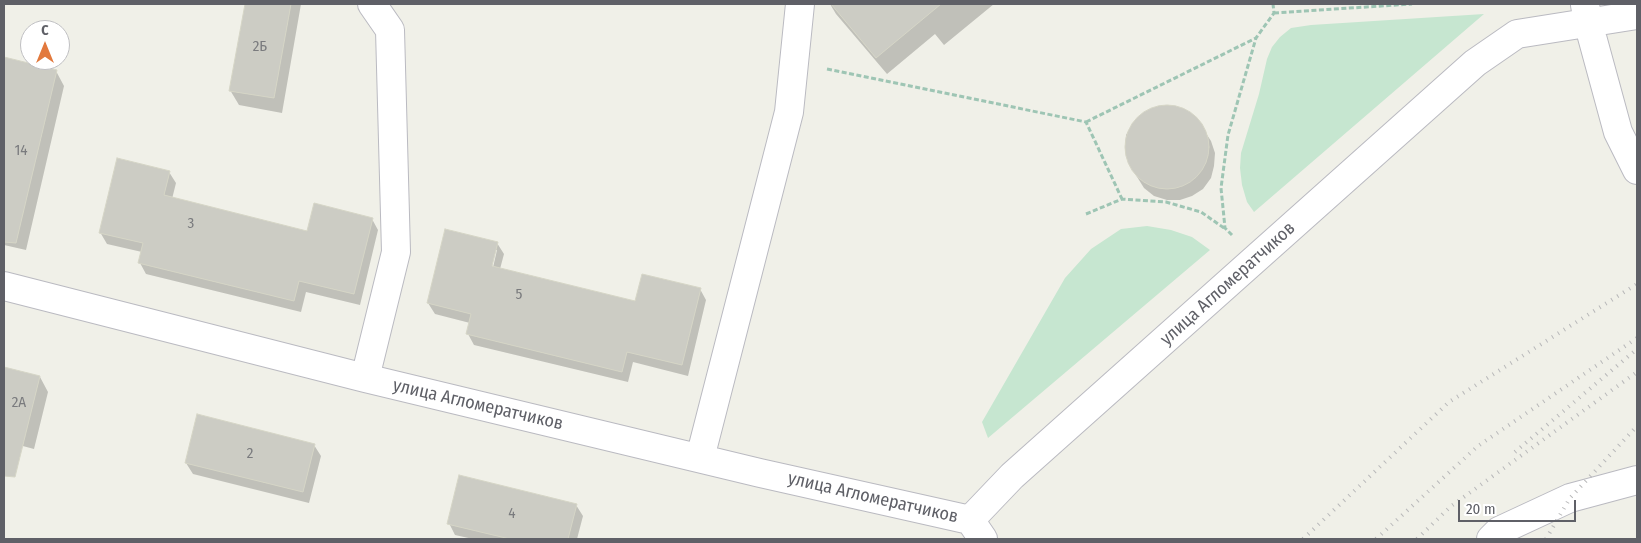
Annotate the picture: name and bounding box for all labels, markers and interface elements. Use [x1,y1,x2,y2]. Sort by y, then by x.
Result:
north arrow [20,20,70,70]
text: С [41,22,49,39]
house number: 2Б [253,38,267,56]
house number: 14 [14,142,28,160]
house number: 3 [188,215,194,233]
street label: улица Агломератчиков [1156,218,1300,350]
house number: 5 [516,286,522,304]
street label: улица Агломератчиков [391,375,565,435]
house number: 2А [12,394,26,412]
house number: 2 [247,445,253,463]
street label: улица Агломератчиков [786,468,960,528]
scale bar [1461,490,1578,522]
text: 20 m [1466,500,1496,518]
house number: 4 [508,505,516,523]

